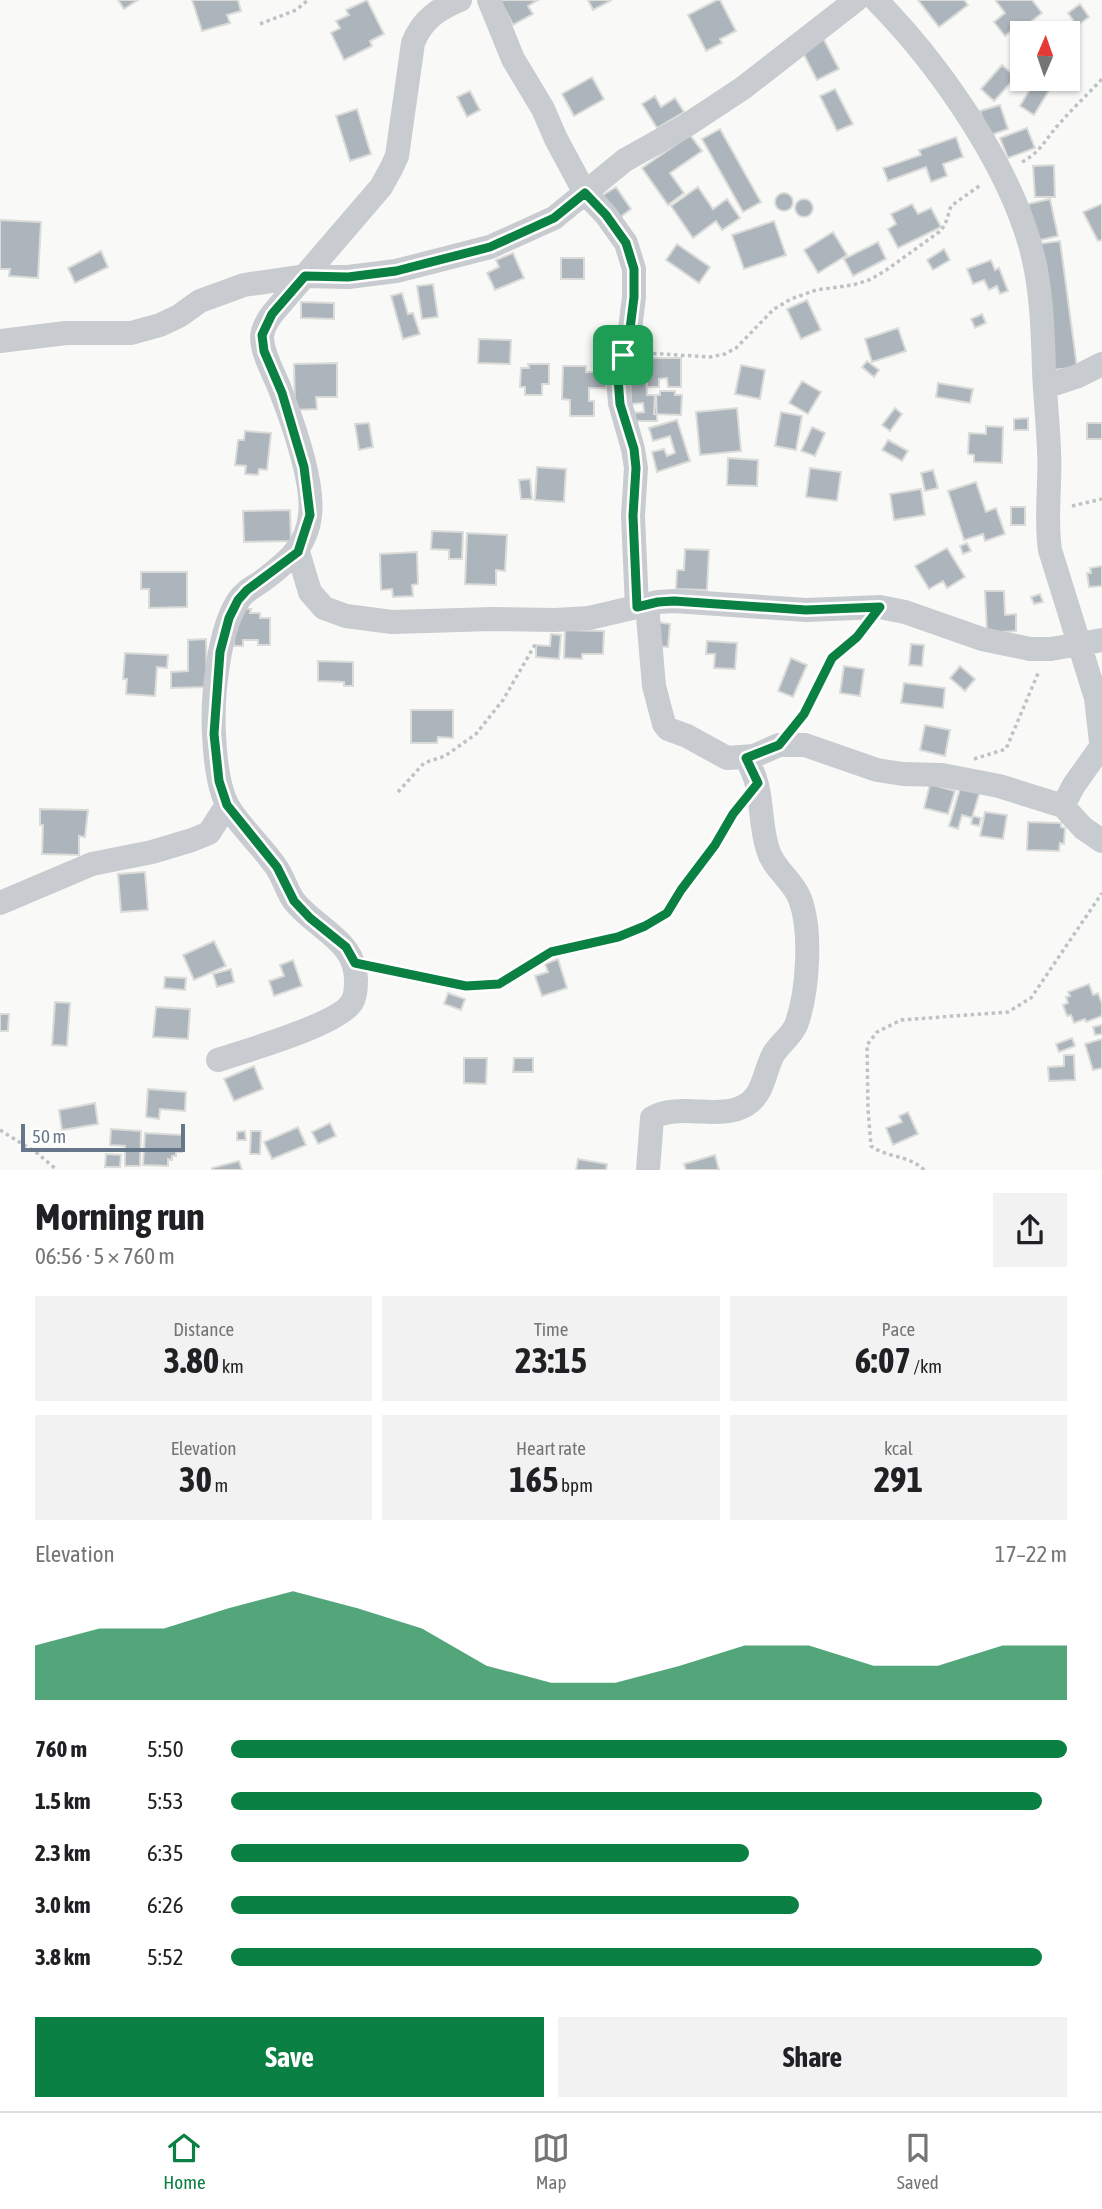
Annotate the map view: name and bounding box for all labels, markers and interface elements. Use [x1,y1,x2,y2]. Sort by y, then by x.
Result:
north arrow [1010,21,1080,91]
map controls [1010,21,1080,91]
pin [593,325,653,385]
icon: arrive [604,336,642,374]
scale bar [21,1120,186,1152]
text: 50 m [32,1125,66,1147]
button: share [993,1193,1067,1267]
text: Morning run [35,1195,205,1238]
text: 06:56 · 5 × 760 m [35,1243,175,1269]
text: Distance [173,1318,234,1340]
text: Time [534,1318,568,1340]
text: Pace [882,1318,915,1340]
text: 3.80 [164,1340,219,1380]
text: 23:15 [515,1340,587,1380]
text: 6:07 [855,1340,911,1380]
text: km [219,1355,244,1377]
text: /km [911,1355,942,1377]
text: Elevation [171,1437,237,1459]
text: Heart rate [516,1437,586,1459]
text: kcal [884,1437,913,1459]
text: 30 [179,1459,212,1499]
text: 165 [509,1459,559,1499]
text: 291 [874,1459,923,1499]
text: m [212,1474,228,1496]
text: bpm [559,1474,593,1496]
text: Elevation [35,1541,115,1567]
text: 17–22 m [995,1541,1067,1567]
text: 760 m [35,1736,87,1762]
text: 5:50 [147,1736,184,1762]
text: 1.5 km [35,1788,91,1814]
text: 5:53 [147,1788,184,1814]
text: 2.3 km [35,1840,91,1866]
text: 6:35 [147,1840,184,1866]
text: 3.0 km [35,1892,91,1918]
text: 6:26 [147,1892,184,1918]
text: 3.8 km [35,1944,91,1970]
text: 5:52 [147,1944,184,1970]
button: Save [35,2017,544,2097]
button: Share [558,2017,1067,2097]
tab: Home [163,2129,206,2193]
tab: Map [532,2129,570,2193]
tab: Saved [897,2129,939,2193]

